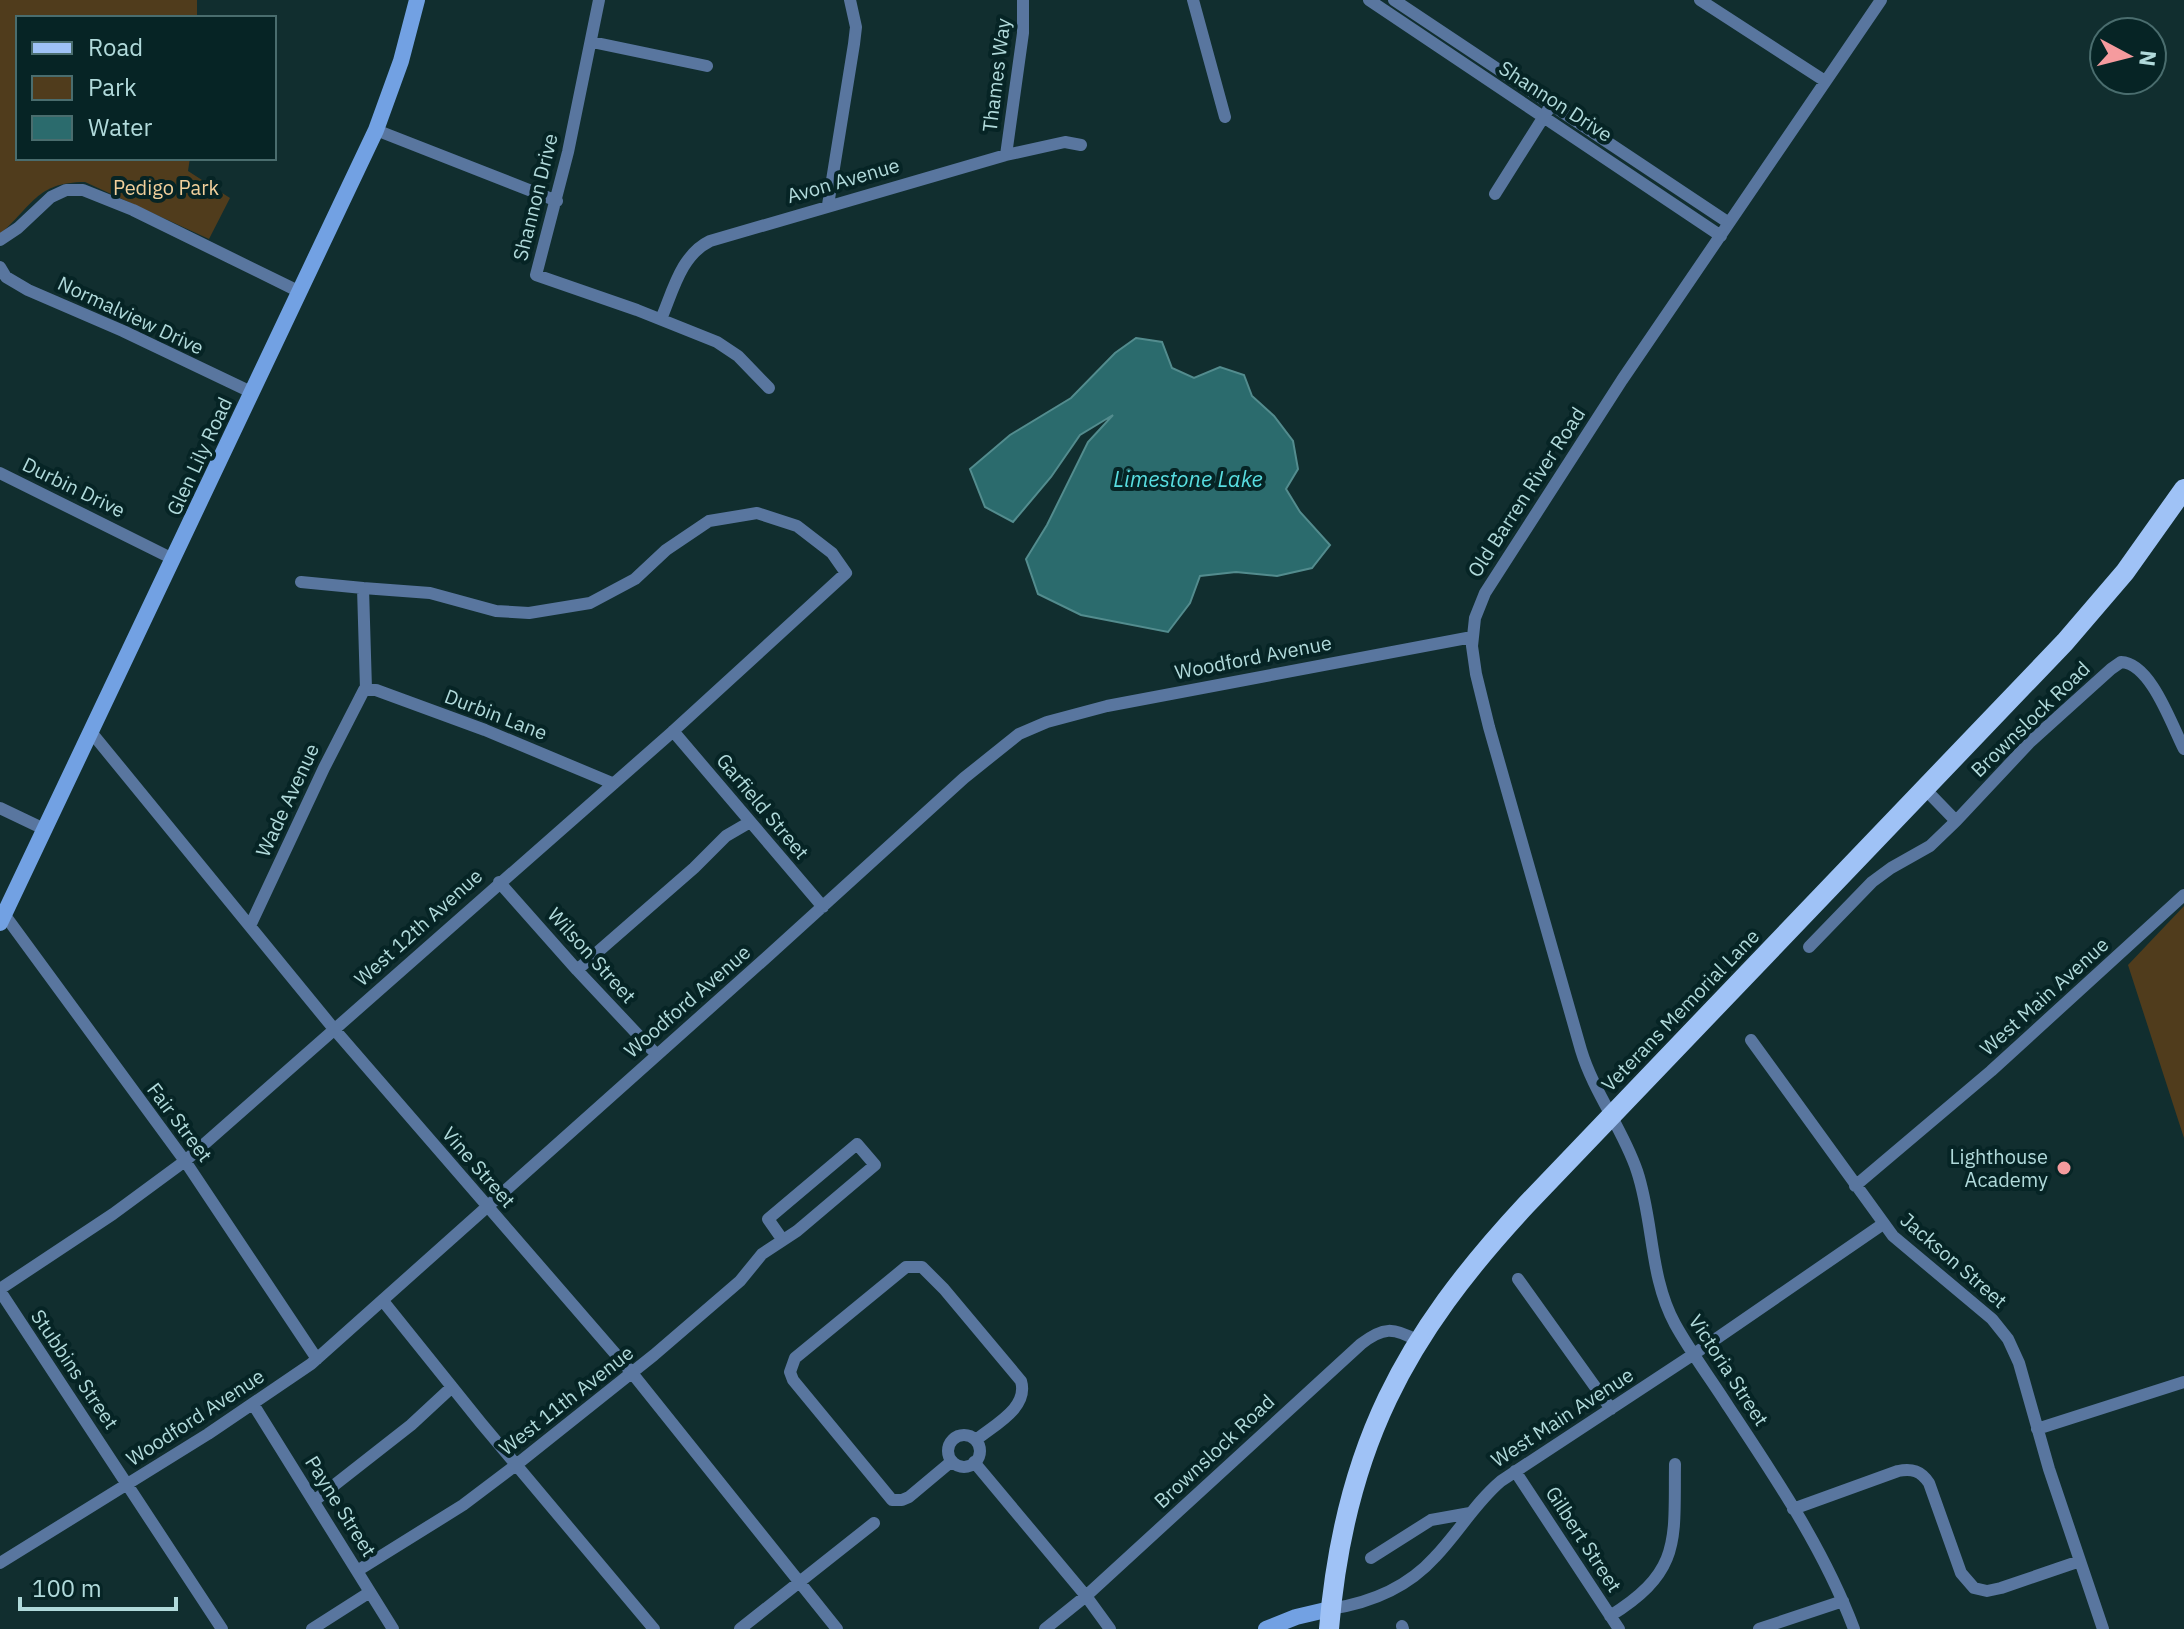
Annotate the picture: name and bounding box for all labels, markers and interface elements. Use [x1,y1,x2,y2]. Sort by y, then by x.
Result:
legend [16,16,276,160]
street label: Thames Way [976,16,1016,133]
north arrow [2088,16,2168,96]
text: Road [88,31,143,63]
text: N [2133,49,2164,68]
street label: Shannon Drive [1494,54,1618,148]
text: Park [88,71,137,103]
text: Water [88,111,152,143]
street label: Shannon Drive [506,131,564,263]
street label: Avon Avenue [783,151,903,209]
park label: Pedigo Park [113,174,220,201]
street label: Normalview Drive [54,269,208,361]
street label: Glen Lily Road [160,393,238,519]
street label: Old Barren River Road [1461,402,1591,582]
street label: Durbin Drive [18,450,130,524]
water label: Limestone Lake [1113,464,1263,493]
street label: Woodford Avenue [1172,629,1334,685]
street label: Brownslock Road [1965,655,2095,783]
street label: Durbin Lane [441,682,551,746]
street label: Wade Avenue [249,739,325,861]
street label: Garfield Street [711,747,815,865]
street label: West 12th Avenue [348,862,488,992]
street label: Wilson Street [542,901,642,1009]
street label: Veterans Memorial Lane [1595,923,1765,1097]
street label: West Main Avenue [1974,931,2114,1061]
street label: Woodford Avenue [618,939,756,1063]
street label: Fair Street [141,1077,219,1167]
street label: Vine Street [436,1121,522,1213]
place label: Lighthouse Academy [1949,1143,2048,1193]
marker: Lighthouse Academy [2055,1159,2073,1177]
street label: Jackson Street [1895,1206,2013,1314]
street label: Stubbins Street [25,1304,125,1434]
street label: Victoria Street [1683,1309,1775,1431]
street label: West 11th Avenue [493,1339,639,1461]
street label: West Main Avenue [1486,1361,1638,1473]
street label: Woodford Avenue [121,1362,269,1472]
street label: Brownslock Road [1148,1388,1280,1514]
street label: Payne Street [299,1450,383,1562]
street label: Gilbert Street [1540,1481,1628,1597]
scale bar [20,1561,176,1611]
text: 100 m [32,1572,102,1604]

